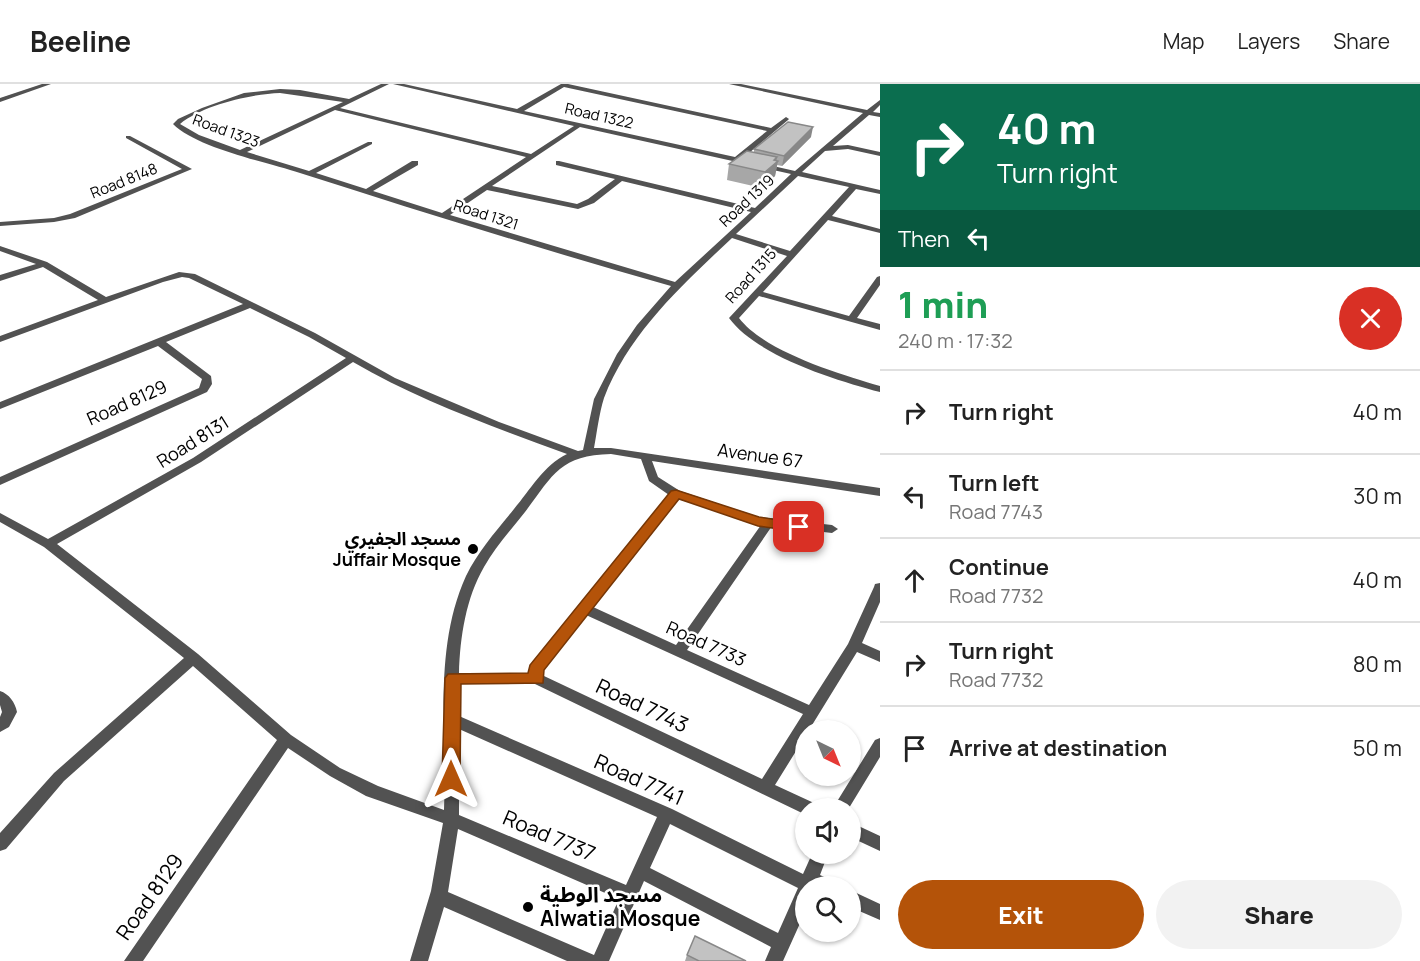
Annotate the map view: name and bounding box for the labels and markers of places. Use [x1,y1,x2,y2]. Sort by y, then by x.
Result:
pin [773,501,824,552]
place label: مسجد الجفيري Juffair Mosque [333,526,461,571]
marker: مسجد الجفيري Juffair Mosque [466,542,480,556]
place label: مسجد الوطية Alwatia Mosque [540,880,700,932]
marker: مسجد الوطية Alwatia Mosque [521,900,535,914]

